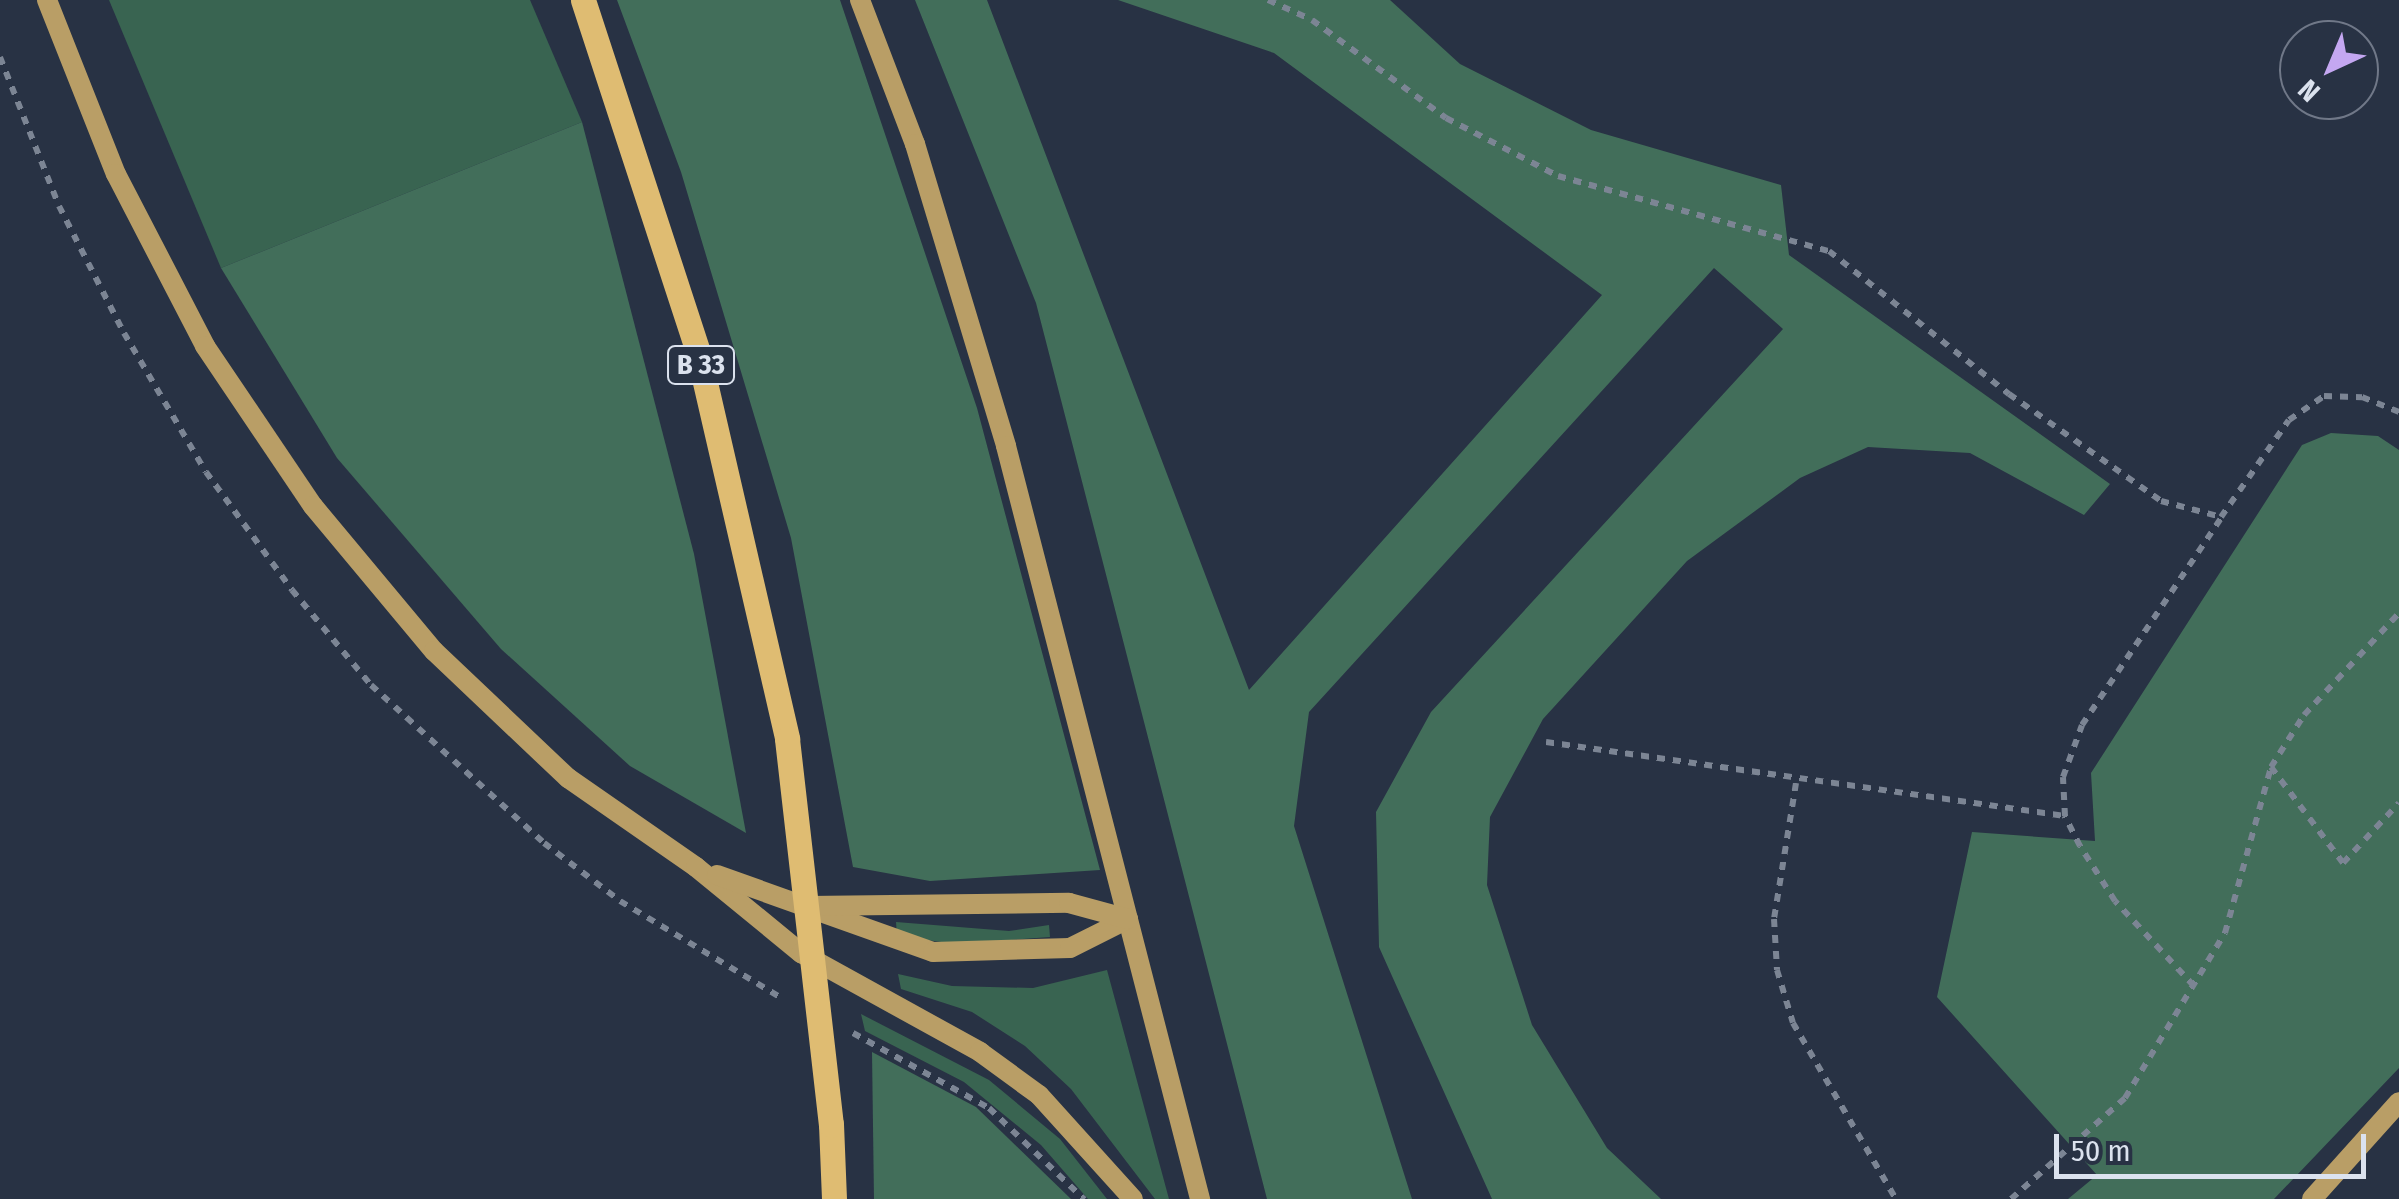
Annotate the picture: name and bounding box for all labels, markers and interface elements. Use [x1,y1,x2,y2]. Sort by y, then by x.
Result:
north arrow [2279,20,2379,120]
text: N [2292,73,2327,108]
road number: B 33 [666,342,736,388]
scale bar [2059,1114,2372,1176]
text: 50 m [2071,1133,2131,1169]

